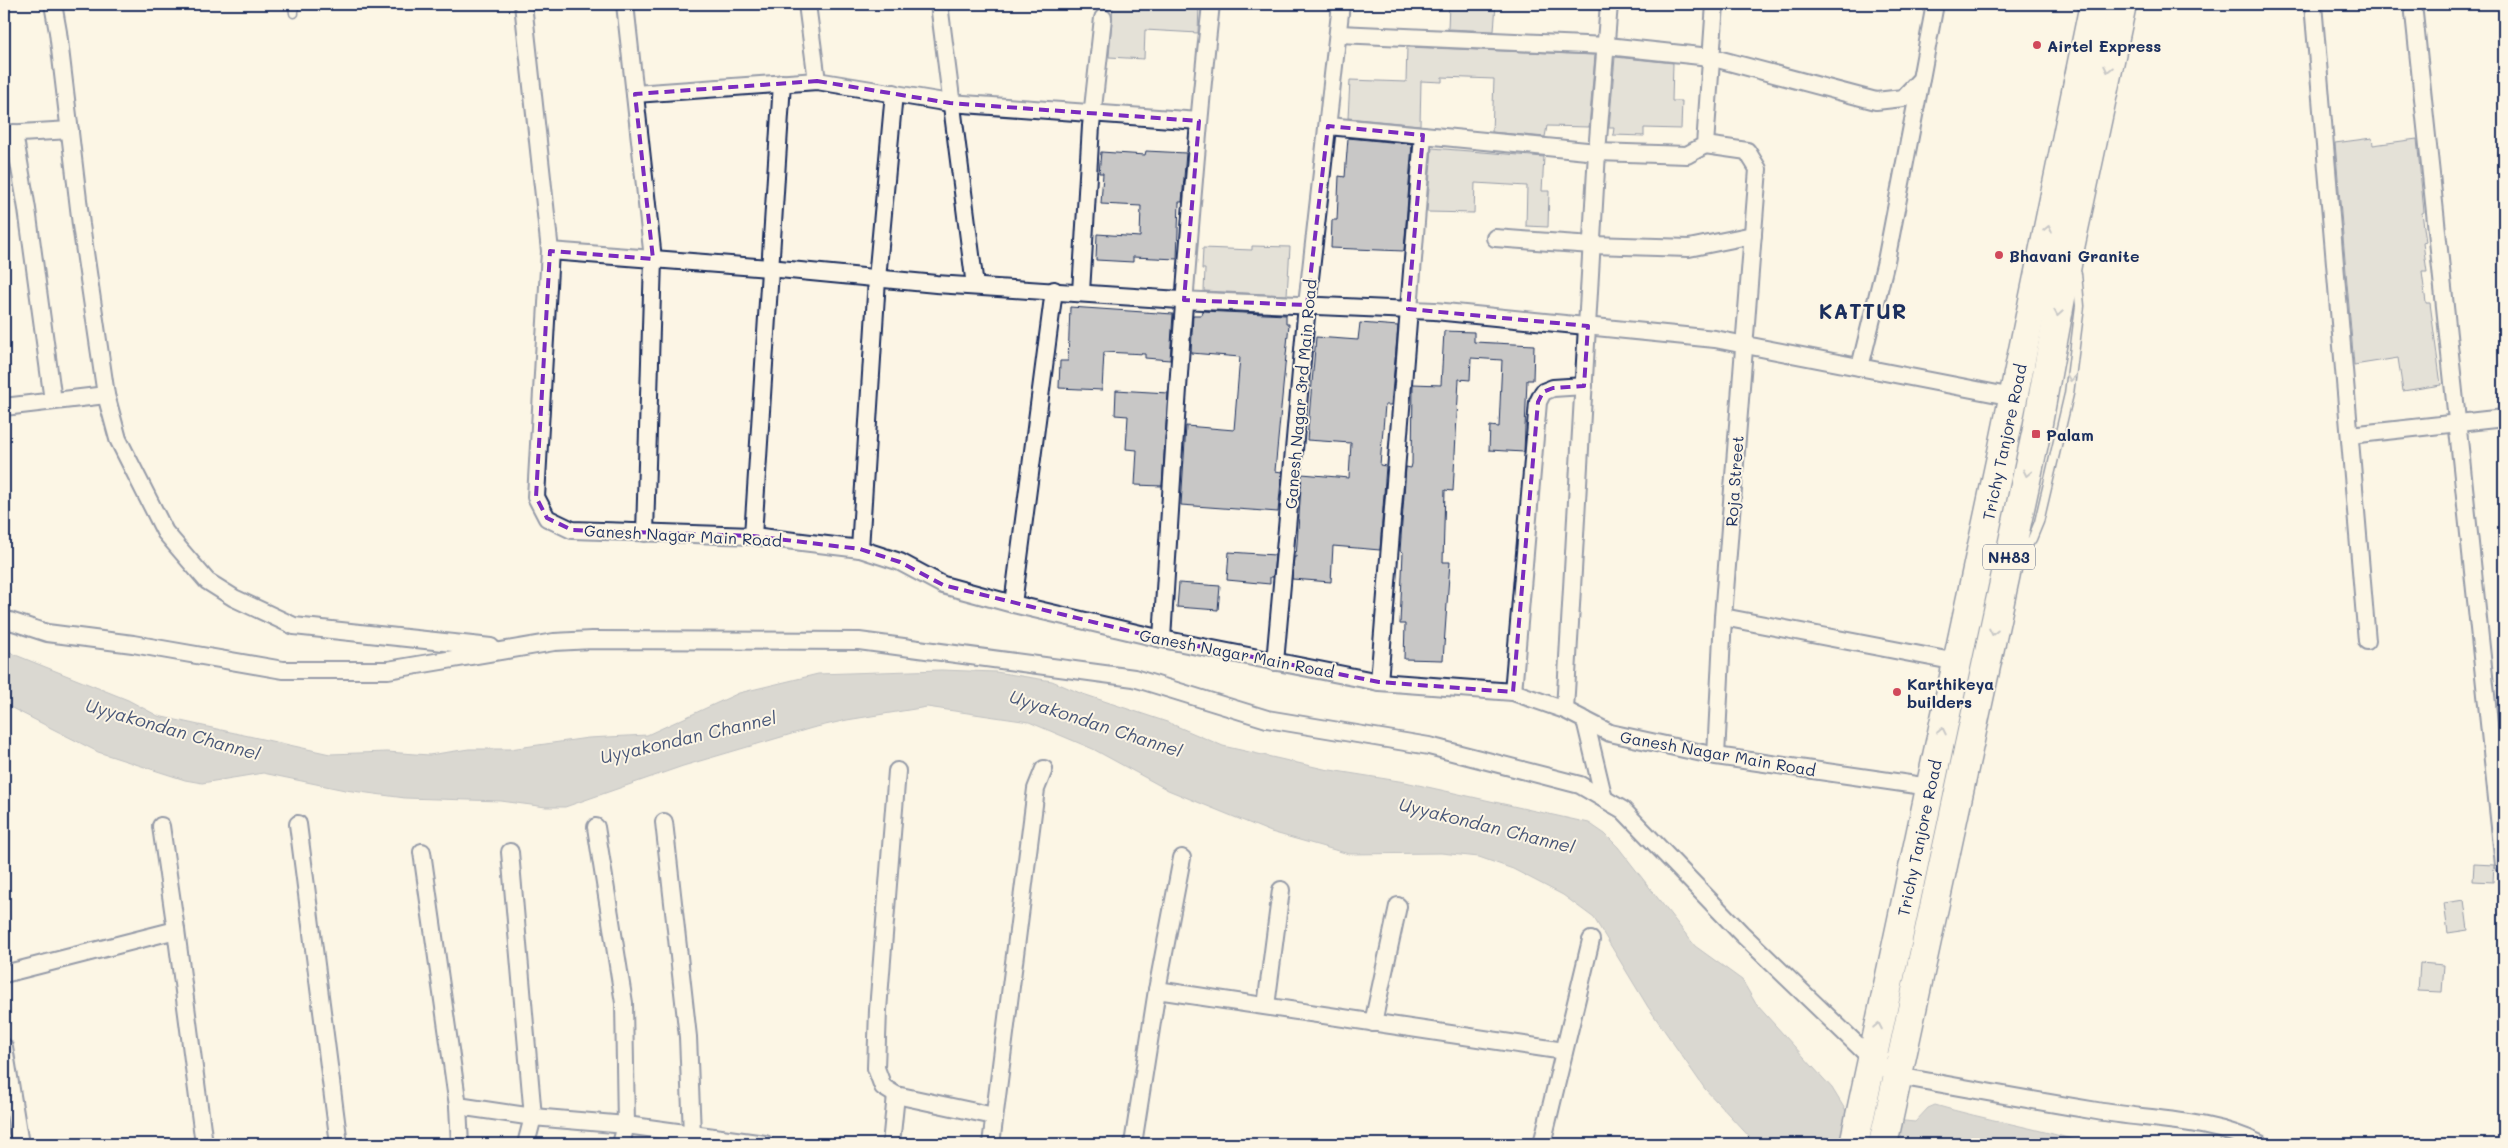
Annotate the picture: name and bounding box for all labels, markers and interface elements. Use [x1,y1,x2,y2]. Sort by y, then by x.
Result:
place label: Airtel Express [2047,35,2161,56]
marker: Airtel Express [2031,39,2043,51]
one-way arrow [2103,64,2114,73]
one-way arrow [2042,225,2052,234]
place label: Bhavani Granite [2009,245,2139,266]
marker: Bhavani Granite [1993,249,2005,261]
street label: Ganesh Nagar 3rd Main Road [1279,278,1321,510]
district label: KATTUR [1819,297,1907,324]
one-way arrow [2053,309,2064,318]
street label: Trichy Tanjore Road [1977,362,2031,522]
one-way arrow [2066,374,2077,382]
place label: Palam [2046,424,2094,445]
marker: Palam [2030,428,2042,440]
street label: Roja Street [1720,435,1748,527]
one-way arrow [2023,469,2033,477]
street label: Ganesh Nagar Main Road [584,519,782,551]
road number: NH83 [1983,544,2035,570]
street label: Ganesh Nagar Main Road [1138,624,1336,682]
one-way arrow [1988,627,1999,636]
place label: Karthikeya builders [1907,673,1994,712]
water label: Uyyakondan Channel [1007,684,1186,762]
marker: Karthikeya builders [1891,686,1903,698]
water label: Uyyakondan Channel [83,693,263,766]
water label: Uyyakondan Channel [597,705,779,769]
street label: Ganesh Nagar Main Road [1619,725,1817,781]
one-way arrow [1936,726,1947,735]
street label: Trichy Tanjore Road [1892,758,1946,918]
water label: Uyyakondan Channel [1397,792,1578,859]
one-way arrow [1873,1022,1883,1031]

